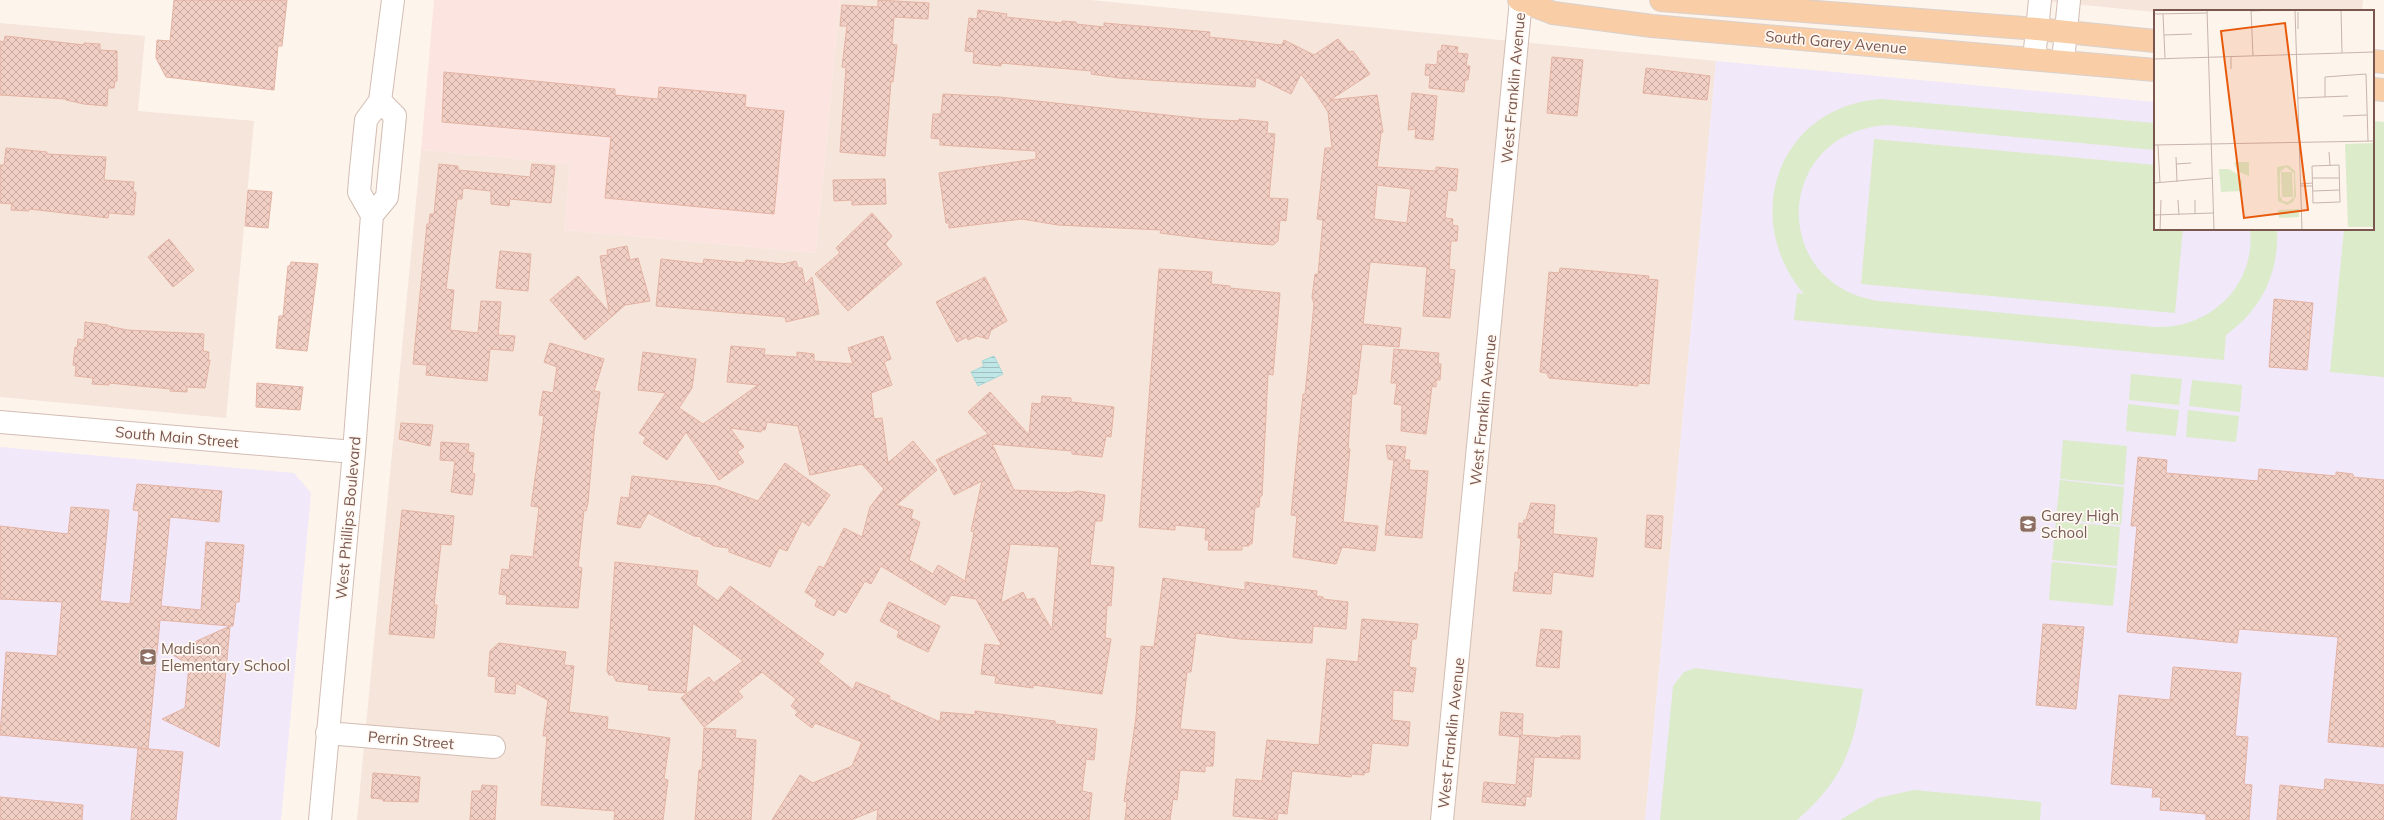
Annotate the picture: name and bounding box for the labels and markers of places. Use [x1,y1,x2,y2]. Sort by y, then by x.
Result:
place label: Garey High School [2041,506,2119,542]
school or university icon: Garey High School [2018,514,2038,534]
place label: Madison Elementary School [161,639,290,675]
school or university icon: Madison Elementary School [138,647,158,667]

